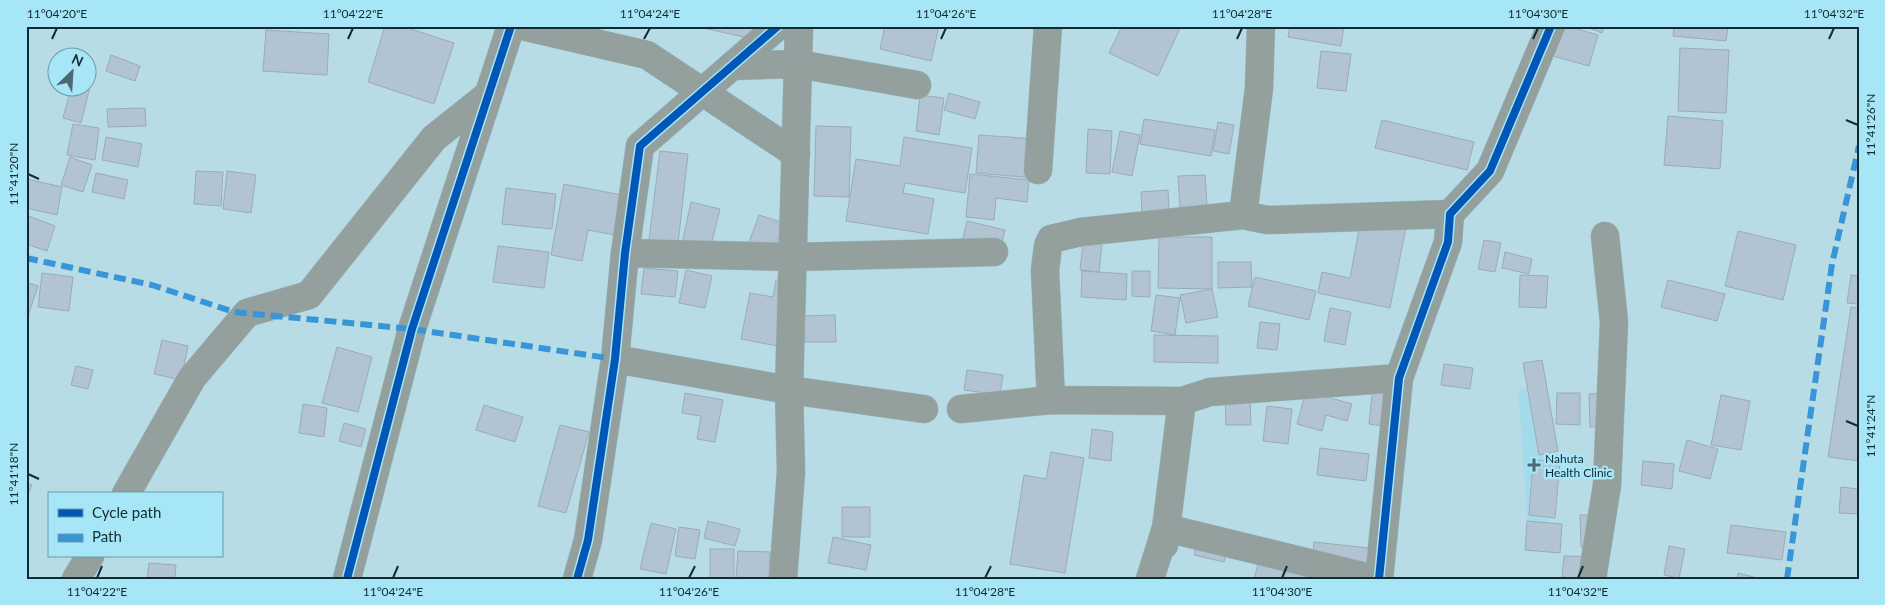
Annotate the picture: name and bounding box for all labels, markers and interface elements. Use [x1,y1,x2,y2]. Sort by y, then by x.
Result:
text: 11°04'20"E [27,6,87,21]
text: 11°04'22"E [323,6,383,21]
text: 11°04'24"E [620,6,680,21]
text: 11°04'26"E [916,6,976,21]
text: 11°04'28"E [1212,6,1272,21]
text: 11°04'30"E [1508,6,1568,21]
text: 11°04'32"E [1804,6,1864,21]
north arrow [48,48,98,98]
text: N [69,50,86,70]
text: 11°41'26"N [1863,94,1878,156]
text: 11°41'20"N [6,143,21,205]
text: 11°41'24"N [1863,395,1878,457]
text: 11°41'18"N [6,443,21,505]
place label: Nahuta Health Clinic [1545,451,1612,480]
marker: Nahuta Health Clinic [1527,458,1541,472]
legend [48,492,222,558]
text: Cycle path [92,503,161,521]
text: Path [92,527,122,545]
text: 11°04'22"E [67,584,127,599]
text: 11°04'24"E [363,584,423,599]
text: 11°04'26"E [659,584,719,599]
text: 11°04'28"E [955,584,1015,599]
text: 11°04'30"E [1252,584,1312,599]
text: 11°04'32"E [1548,584,1608,599]

